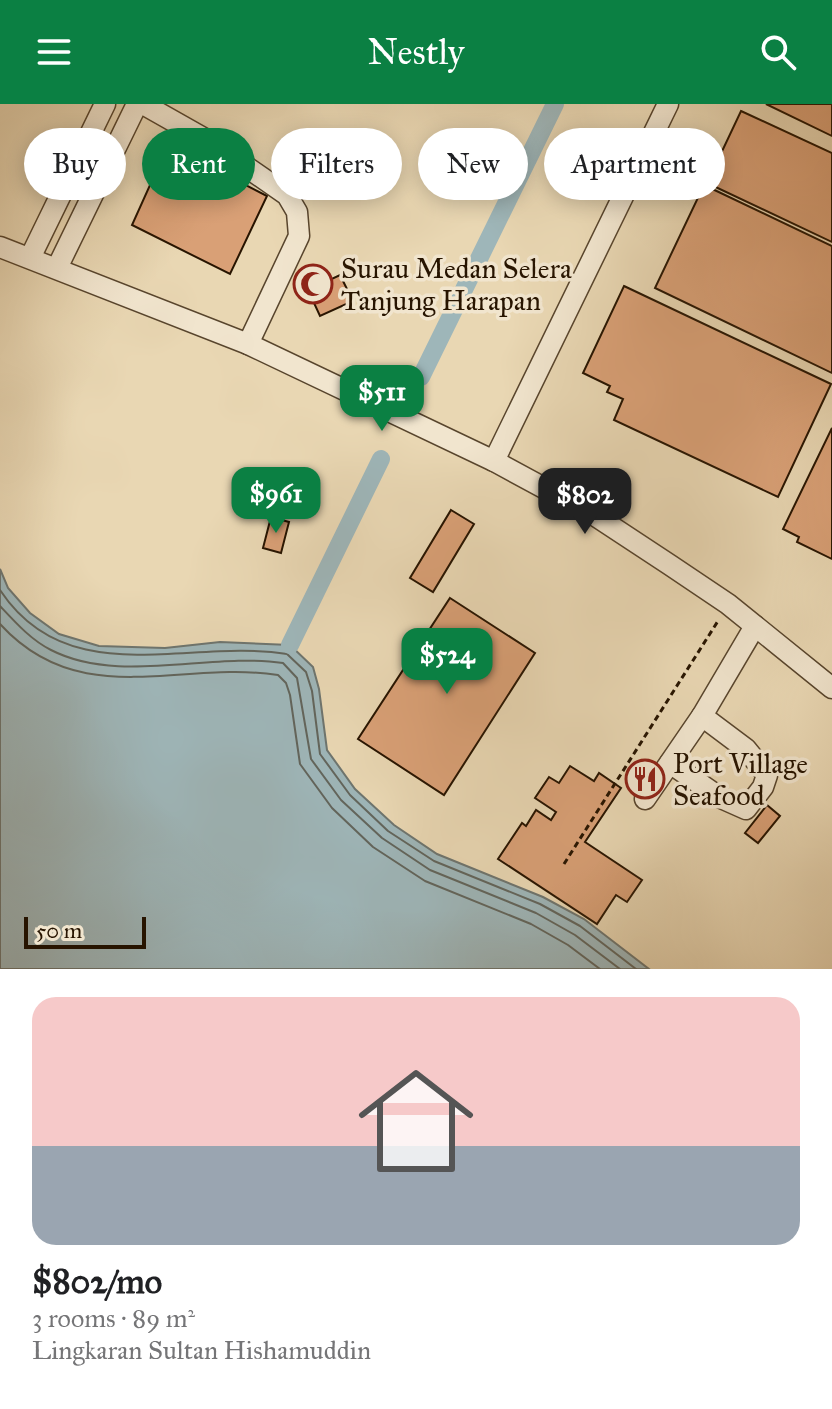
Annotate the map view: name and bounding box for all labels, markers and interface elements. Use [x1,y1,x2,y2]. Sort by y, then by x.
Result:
icon: menu [32,30,76,74]
text: Nestly [368,30,464,74]
icon: search [756,30,800,74]
chip: Buy [24,128,126,200]
chip: Rent [142,128,255,200]
chip: Filters [271,128,402,200]
chip: New [418,128,528,200]
chip: Apartment [544,128,725,200]
place label: Surau Medan Selera Tanjung Harapan [341,251,572,318]
mosque icon: Surau Medan Selera Tanjung Harapan [292,263,334,305]
pin: $511 [335,365,429,433]
text: $511 [358,375,406,407]
pin: $961 [229,467,323,535]
pin: $802 [538,468,632,536]
text: $961 [249,477,303,509]
text: $802 [556,478,614,510]
pin: $524 [400,628,494,696]
text: $524 [420,638,475,670]
place label: Port Village Seafood [673,746,808,813]
restaurant icon: Port Village Seafood [624,758,666,800]
scale bar [24,913,146,949]
text: 50 m [36,917,82,944]
icon: home [344,1049,488,1193]
text: $802/mo [32,1261,162,1302]
text: 3 rooms · 89 m² [32,1302,195,1334]
text: Lingkaran Sultan Hishamuddin [32,1334,371,1366]

